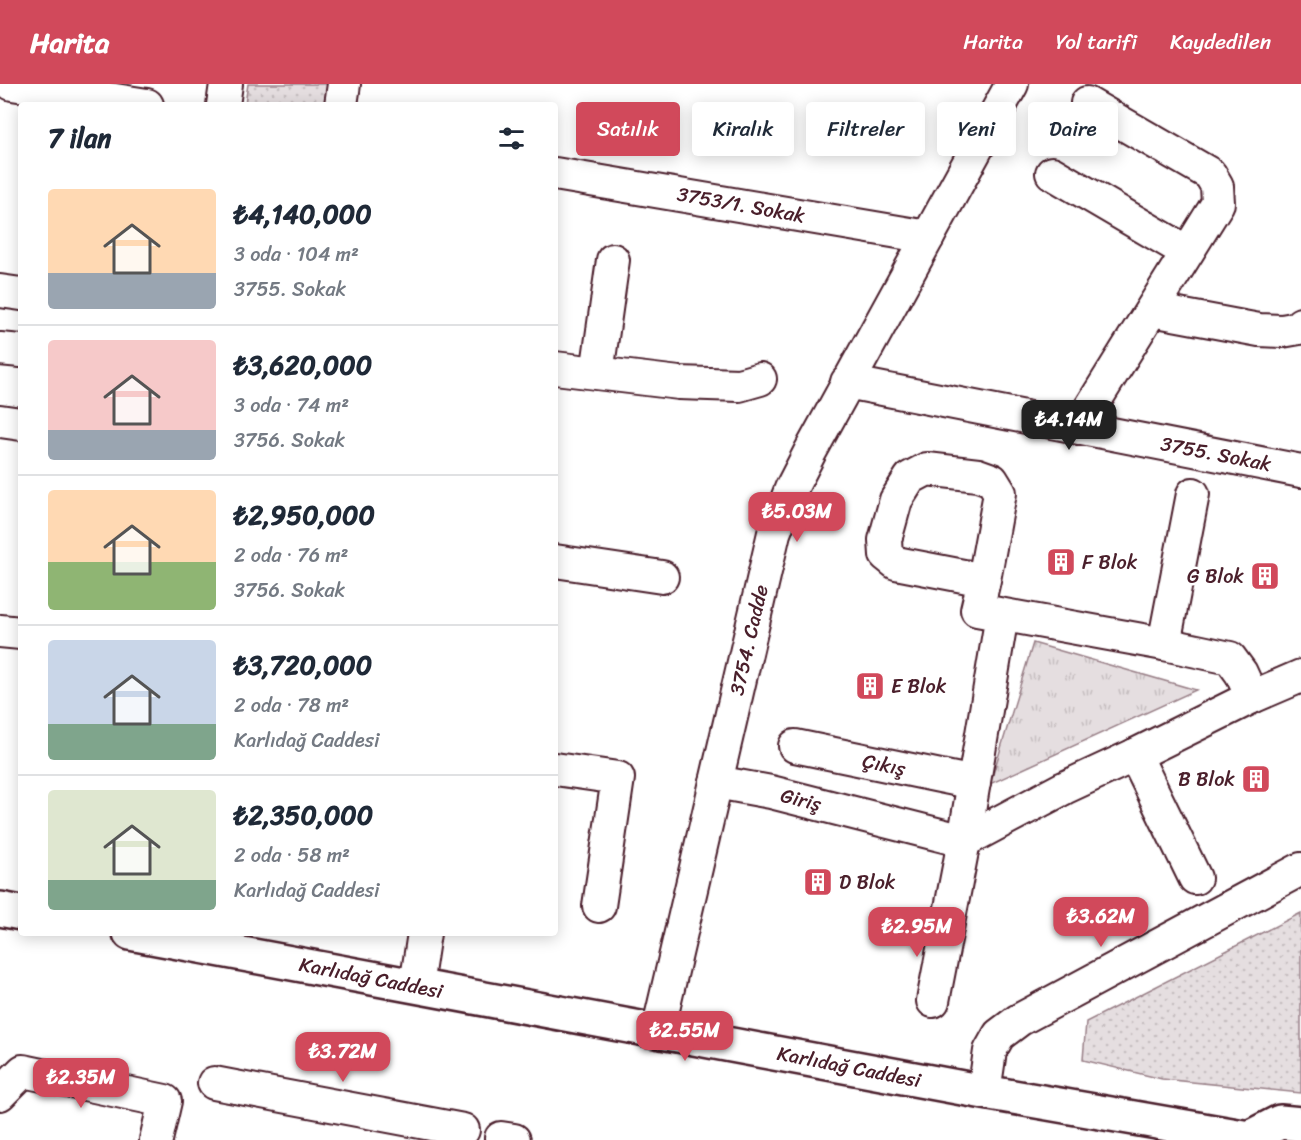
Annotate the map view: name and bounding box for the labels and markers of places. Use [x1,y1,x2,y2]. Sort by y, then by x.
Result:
pin: ₺4.14M [1020,400,1118,451]
pin: ₺5.03M [748,492,846,543]
place label: F Blok [1082,545,1138,580]
building icon: F Blok [1045,546,1077,578]
place label: G Blok [1187,559,1244,594]
building icon: G Blok [1249,560,1281,592]
place label: E Blok [891,669,947,704]
building icon: E Blok [854,670,886,702]
place label: B Blok [1178,762,1235,797]
building icon: B Blok [1240,763,1272,795]
place label: D Blok [839,865,896,900]
building icon: D Blok [802,866,834,898]
pin: ₺3.62M [1052,897,1150,948]
pin: ₺2.95M [868,907,966,958]
pin: ₺2.55M [636,1011,734,1062]
pin: ₺3.72M [294,1032,392,1083]
pin: ₺2.35M [32,1058,130,1109]

